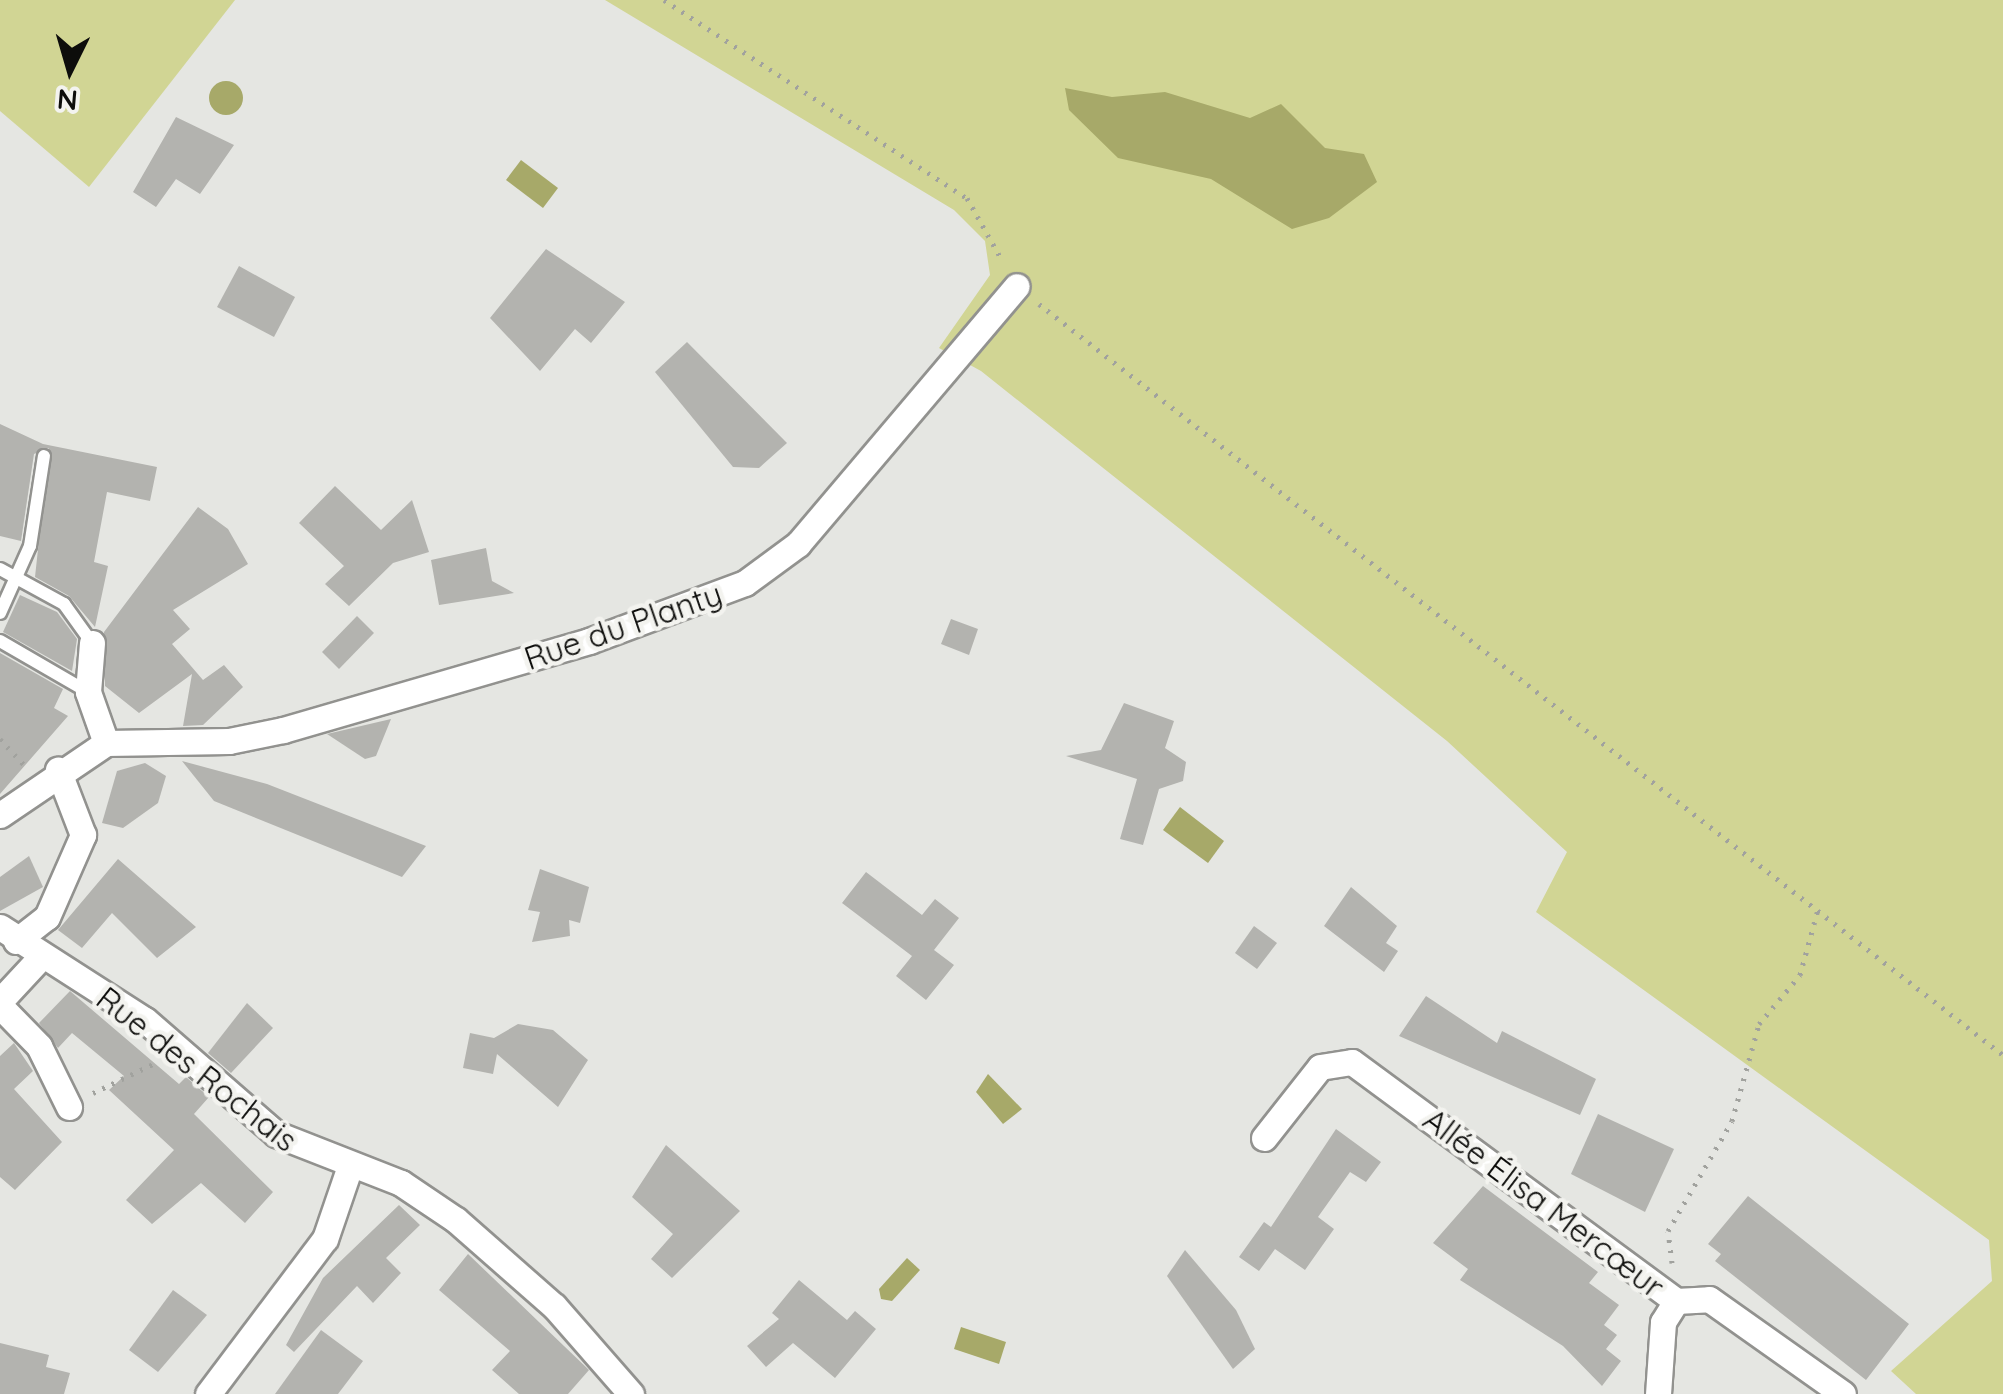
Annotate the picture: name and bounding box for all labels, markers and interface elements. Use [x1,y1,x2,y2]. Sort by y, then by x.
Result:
north arrow [20,20,120,120]
text: N [56,82,79,119]
street label: Rue du Planty [519,574,727,678]
street label: Rue des Rochais [89,979,305,1159]
street label: Allée Élisa Mercœur [1416,1100,1672,1306]

